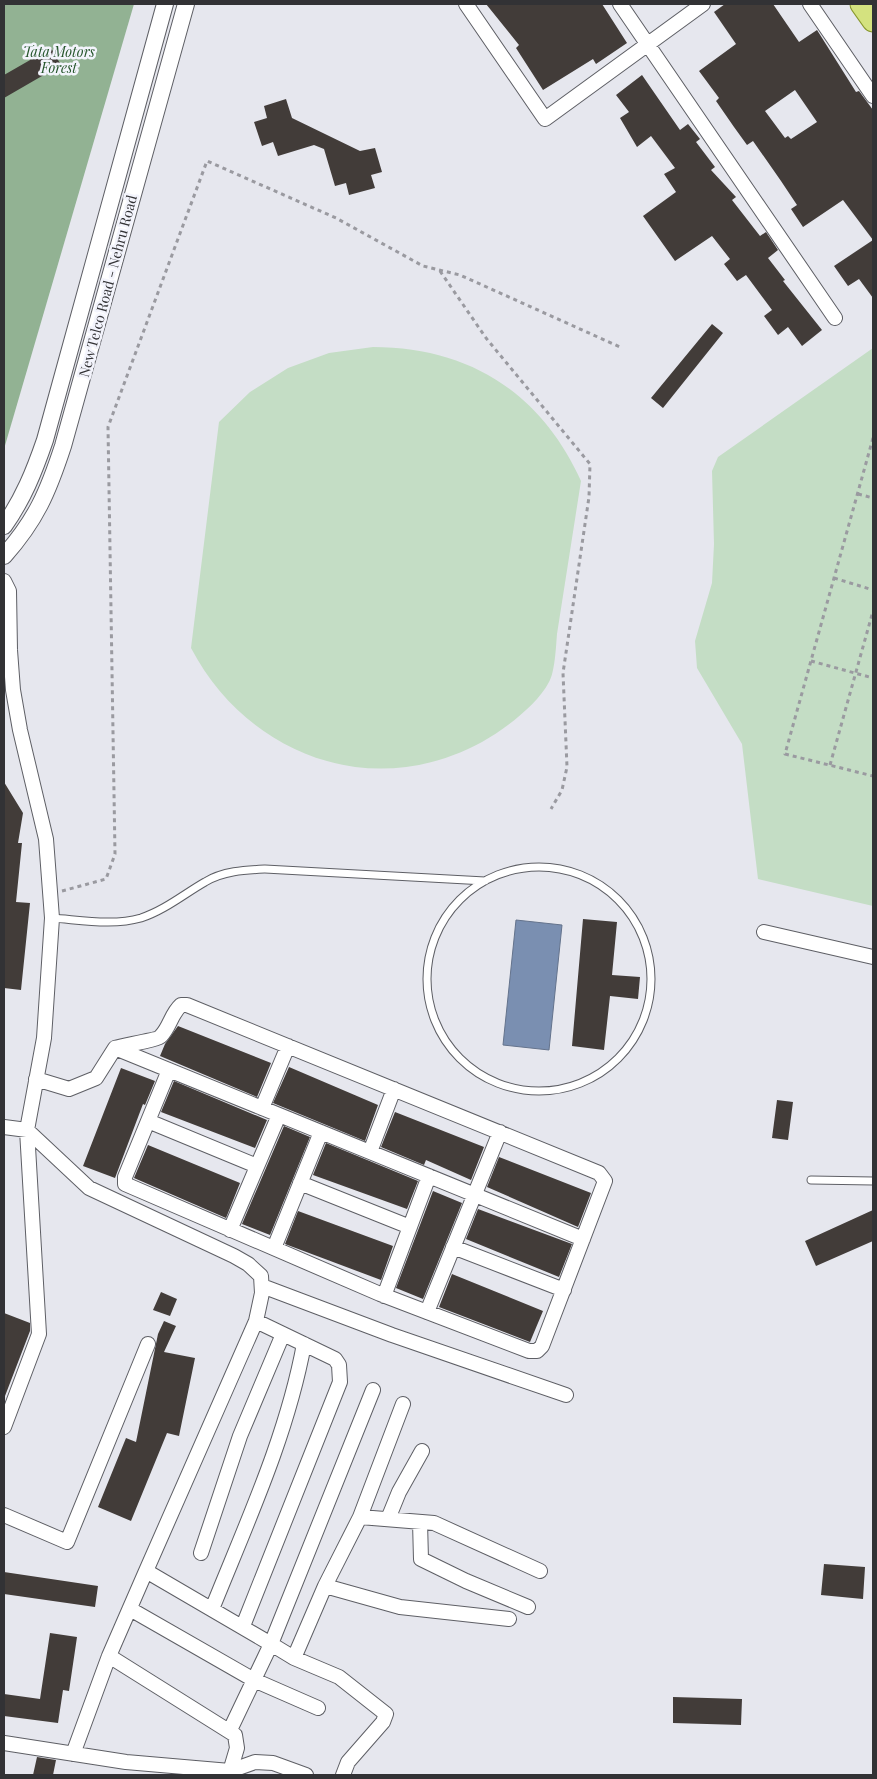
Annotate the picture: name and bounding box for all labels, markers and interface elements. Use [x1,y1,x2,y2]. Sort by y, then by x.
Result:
park label: Tata Motors Forest [23,42,96,77]
street label: New Telco Road - Nehru Road [74,193,141,379]

